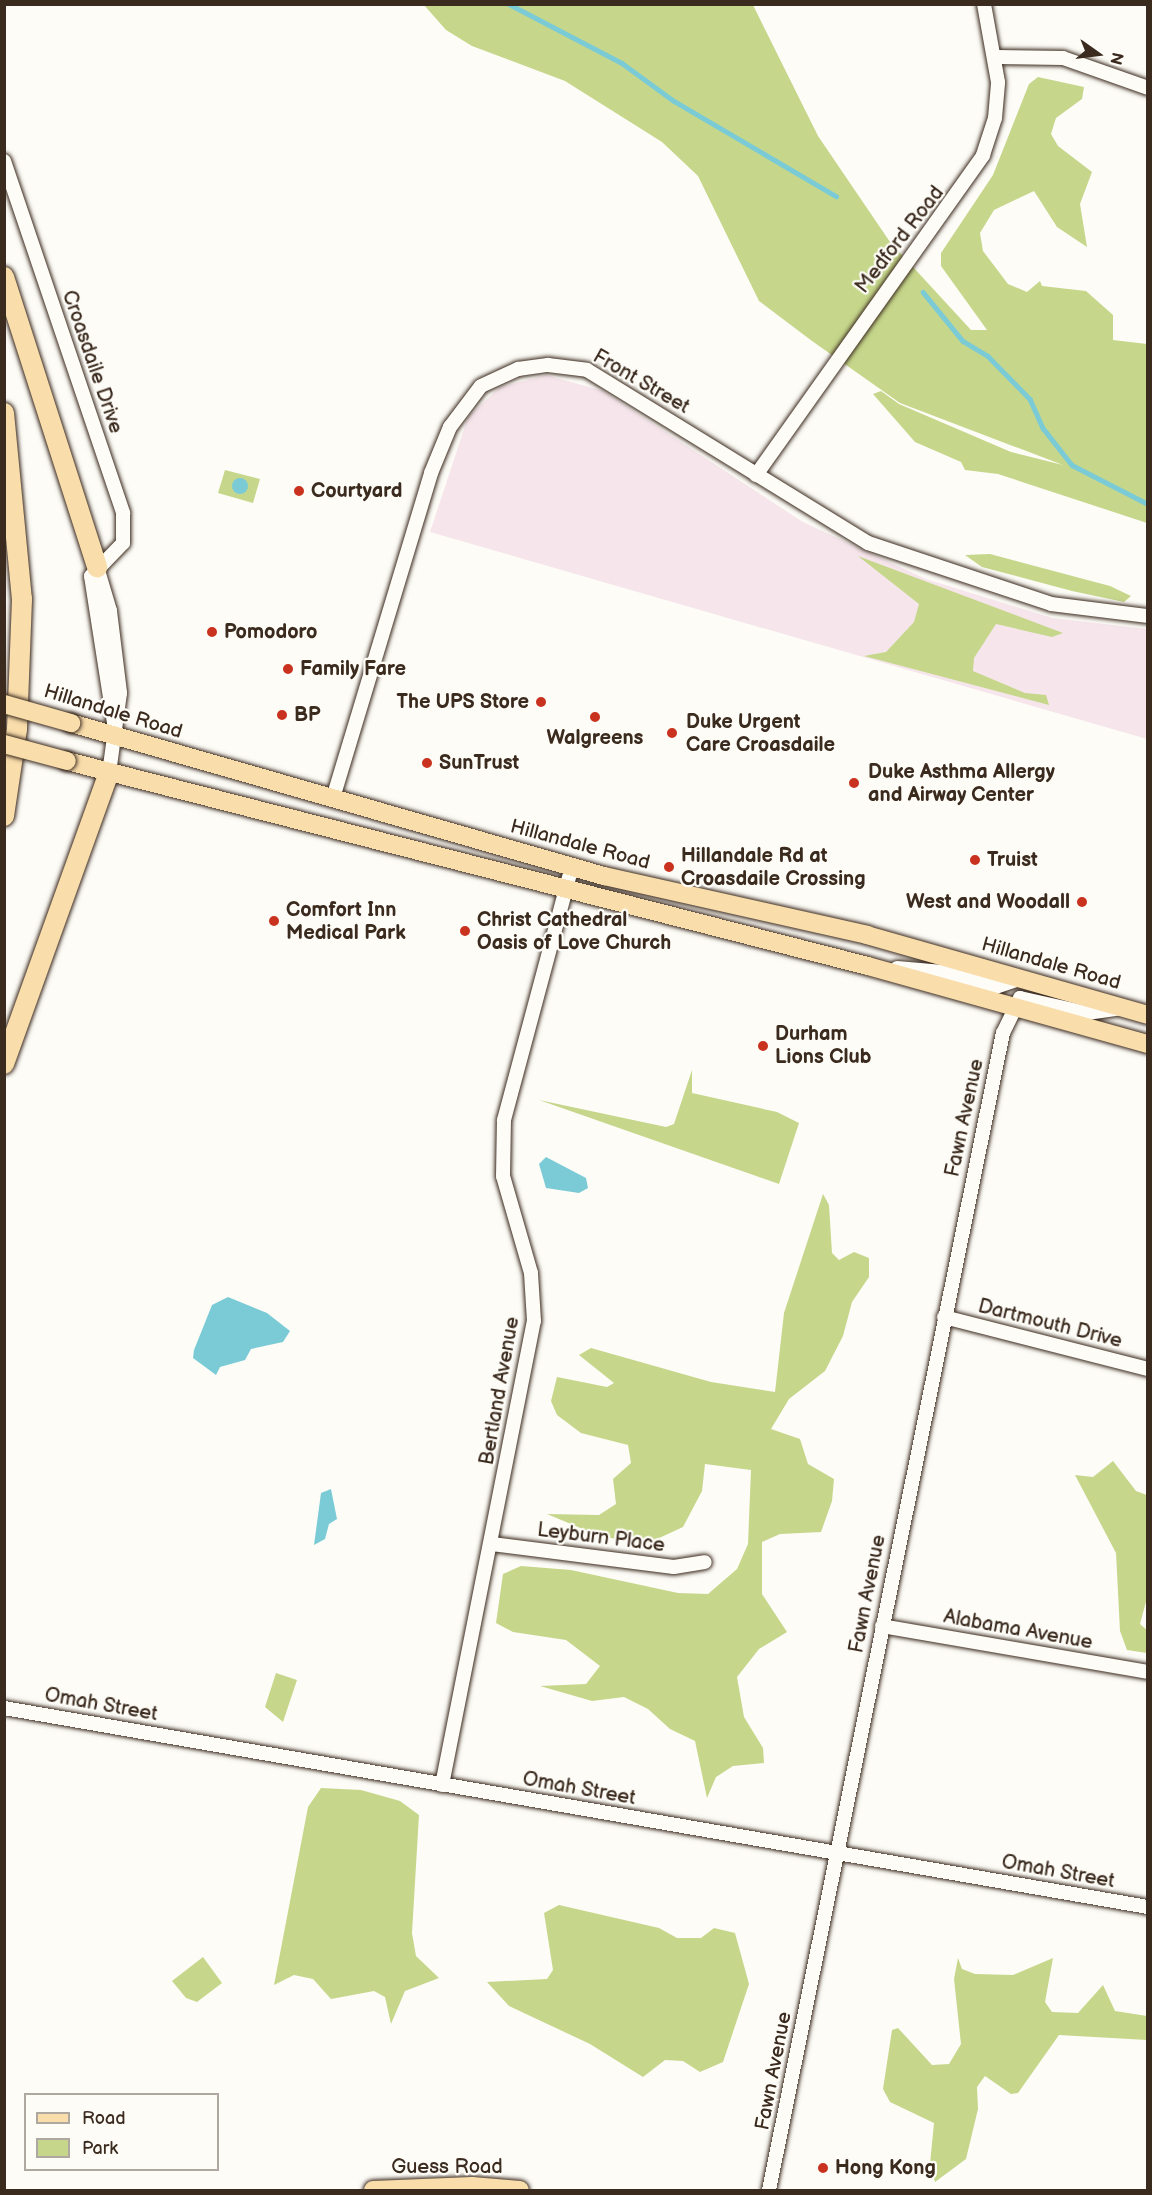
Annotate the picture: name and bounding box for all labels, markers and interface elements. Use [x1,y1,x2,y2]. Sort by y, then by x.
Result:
north arrow [1068,24,1128,84]
text: N [1105,50,1127,67]
street label: Medford Road [851,182,949,298]
street label: Croasdaile Drive [56,287,128,437]
street label: Front Street [588,345,694,419]
place label: Courtyard [311,479,402,503]
marker: Courtyard [292,484,306,498]
place label: Pomodoro [224,620,317,644]
marker: Pomodoro [205,625,219,639]
place label: Family Fare [300,657,407,681]
marker: Family Fare [281,662,295,676]
street label: Hillandale Road [41,680,185,744]
place label: The UPS Store [397,690,529,714]
marker: The UPS Store [534,695,548,709]
place label: BP [294,703,321,727]
marker: BP [275,708,289,722]
marker: Walgreens [588,710,602,724]
place label: Duke Urgent Care Croasdaile [686,710,835,757]
marker: Duke Urgent Care Croasdaile [663,724,681,742]
place label: Walgreens [547,726,643,750]
place label: SunTrust [439,751,519,775]
marker: SunTrust [420,756,434,770]
place label: Duke Asthma Allergy and Airway Center [868,760,1055,807]
marker: Duke Asthma Allergy and Airway Center [845,774,863,792]
street label: Hillandale Road [508,815,652,875]
place label: Hillandale Rd at Croasdaile Crossing [681,844,866,891]
place label: Truist [987,848,1038,872]
marker: Truist [968,853,982,867]
marker: Hillandale Rd at Croasdaile Crossing [662,860,676,874]
place label: West and Woodall [906,890,1070,914]
marker: West and Woodall [1075,895,1089,909]
place label: Comfort Inn Medical Park [286,898,406,945]
place label: Christ Cathedral Oasis of Love Church [477,908,671,955]
marker: Comfort Inn Medical Park [267,914,281,928]
marker: Christ Cathedral Oasis of Love Church [458,924,472,938]
street label: Hillandale Road [979,933,1123,995]
place label: Durham Lions Club [775,1022,871,1069]
marker: Durham Lions Club [756,1039,770,1053]
street label: Fawn Avenue [941,1057,989,1179]
street label: Dartmouth Drive [975,1294,1125,1354]
street label: Bertland Avenue [475,1315,525,1467]
street label: Leyburn Place [536,1518,666,1558]
street label: Fawn Avenue [845,1533,891,1655]
street label: Alabama Avenue [942,1605,1094,1655]
street label: Omah Street [43,1683,159,1727]
street label: Omah Street [521,1767,637,1811]
street label: Omah Street [1000,1850,1116,1894]
street label: Fawn Avenue [751,2010,797,2132]
legend [24,2093,219,2171]
text: Road [82,2108,126,2129]
text: Park [82,2138,118,2159]
street label: Guess Road [391,2155,503,2179]
place label: Hong Kong [835,2156,936,2180]
marker: Hong Kong [816,2161,830,2175]

